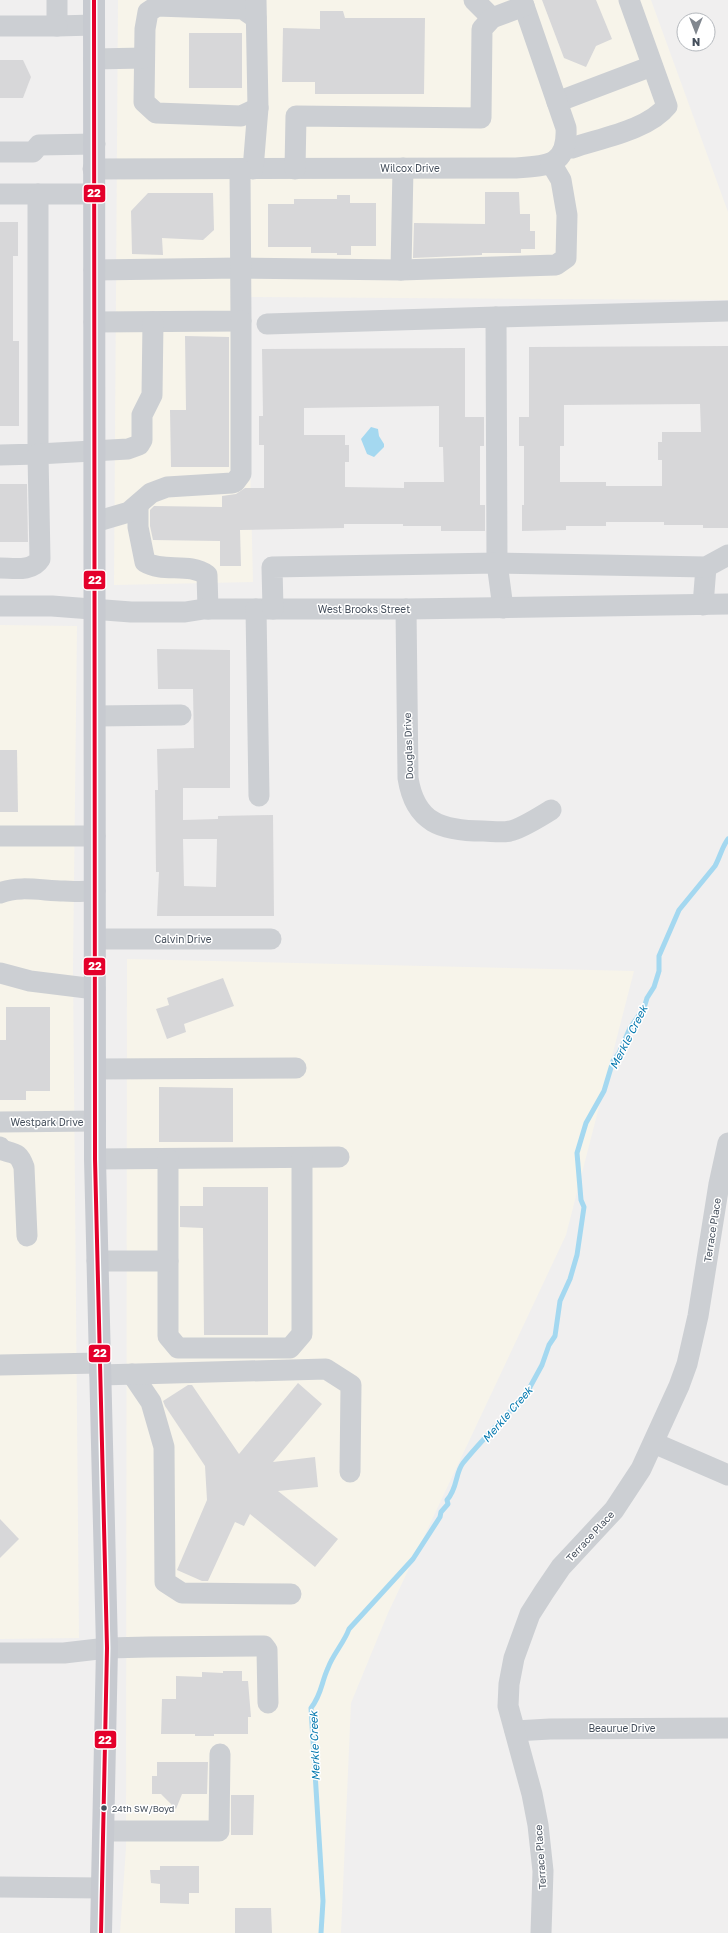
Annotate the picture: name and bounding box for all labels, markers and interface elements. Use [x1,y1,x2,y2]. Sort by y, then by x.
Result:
north arrow [676,12,716,52]
text: N [692,36,700,49]
street label: Wilcox Drive [380,162,440,174]
line badge: 22 [83,184,106,203]
text: 22 [87,186,101,199]
line badge: 22 [83,570,106,590]
text: 22 [88,573,102,586]
street label: West Brooks Street [318,603,410,615]
street label: Douglas Drive [401,712,415,780]
street label: Calvin Drive [154,933,212,945]
line badge: 22 [83,957,106,976]
text: 22 [88,959,102,972]
water label: Merkle Creek [606,1001,650,1071]
street label: Westpark Drive [11,1116,84,1128]
street label: Terrace Place [701,1197,723,1263]
line badge: 22 [88,1344,111,1363]
text: 22 [93,1346,107,1359]
water label: Merkle Creek [479,1382,536,1445]
street label: Terrace Place [563,1508,617,1564]
water label: Merkle Creek [306,1709,322,1781]
street label: Beaurue Drive [588,1722,656,1734]
line badge: 22 [94,1730,117,1749]
text: 22 [98,1733,112,1746]
marker: 24th SW/Boyd [99,1803,109,1813]
place label: 24th SW/Boyd [112,1803,174,1814]
street label: Terrace Place [532,1824,548,1890]

